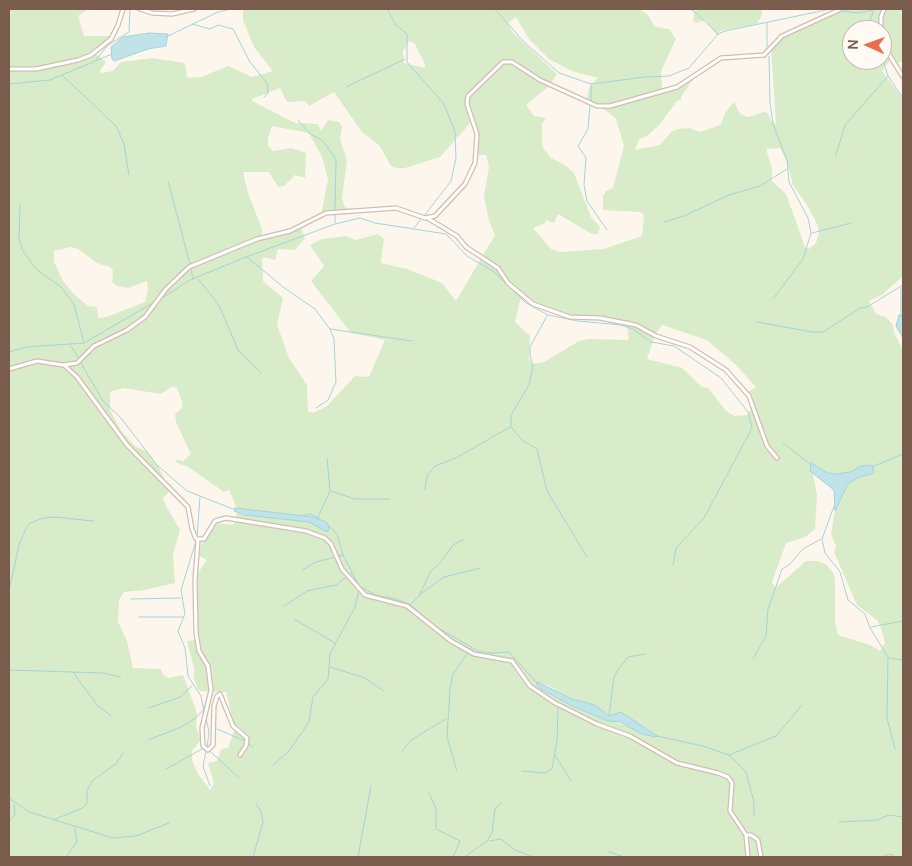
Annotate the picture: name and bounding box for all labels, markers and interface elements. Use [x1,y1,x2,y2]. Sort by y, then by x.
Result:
north arrow [842,20,892,70]
text: N [843,39,862,50]

